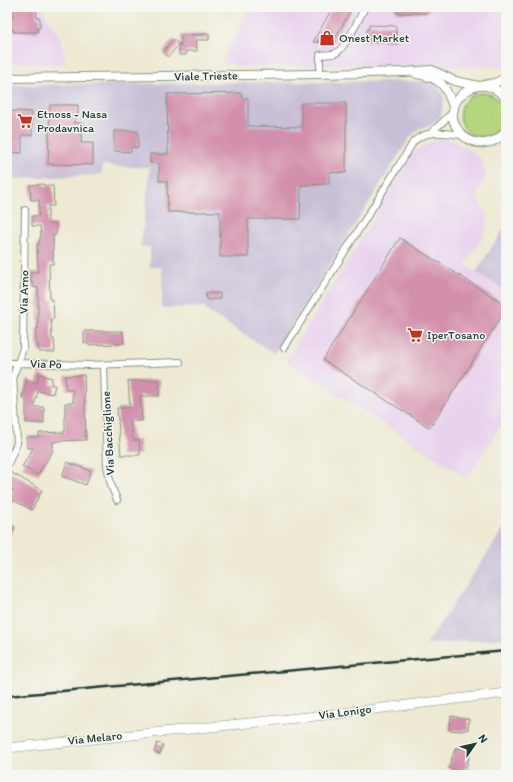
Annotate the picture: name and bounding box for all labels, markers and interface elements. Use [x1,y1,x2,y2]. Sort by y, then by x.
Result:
shop icon: Onest Market [318,29,336,47]
place label: Onest Market [339,31,410,45]
street label: Viale Trieste [174,68,238,84]
place label: Etnoss - Nasa Prodavnica [37,107,107,135]
supermarket icon: Etnoss - Nasa Prodavnica [16,112,34,130]
street label: Via Arno [17,270,31,314]
supermarket icon: IperTosano [406,326,424,344]
place label: IperTosano [427,328,485,342]
street label: Via Po [30,356,62,372]
street label: Via Bacchiglione [99,390,117,475]
street label: Via Lonigo [318,702,372,722]
north arrow [455,724,495,764]
street label: Via Melaro [67,728,123,748]
text: N [475,732,490,745]

